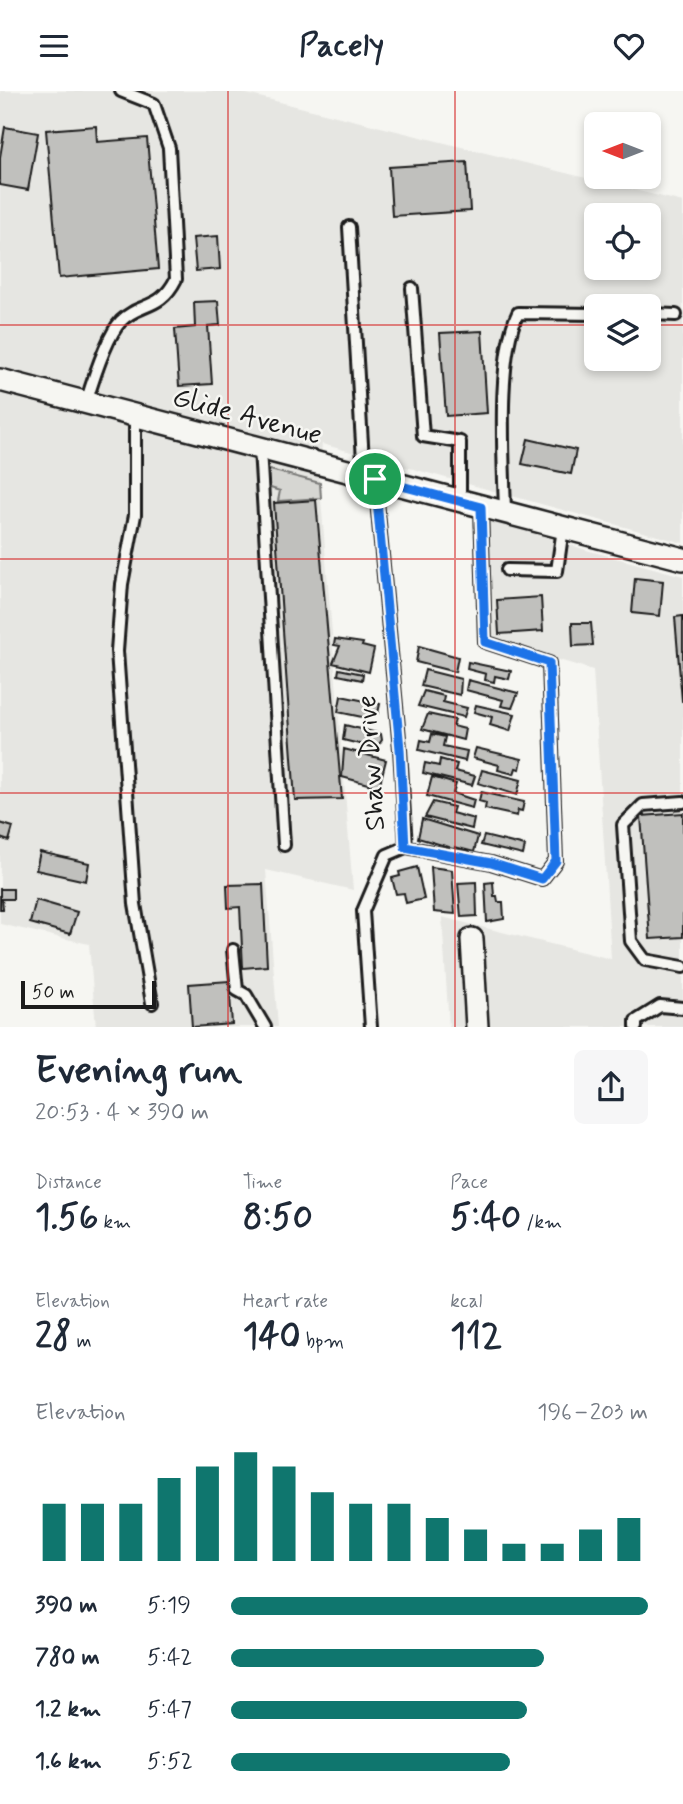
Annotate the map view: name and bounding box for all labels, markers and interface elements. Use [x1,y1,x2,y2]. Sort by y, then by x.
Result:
text: Pacely [299,25,384,67]
icon: menu [35,27,73,65]
icon: heart [610,27,648,65]
north arrow [584,112,662,189]
map controls [584,112,661,371]
button: locate [584,203,661,280]
button: layers [584,294,661,371]
street label: Glide Avenue [168,379,326,455]
pin [345,449,405,509]
icon: arrive [356,460,394,498]
street label: Shaw Drive [349,694,395,832]
scale bar [21,978,156,1010]
text: 50 m [32,980,75,1005]
text: Evening run [35,1047,242,1096]
button: share [574,1050,648,1124]
text: 20:53 · 4 × 390 m [35,1098,209,1128]
text: Distance [35,1170,102,1195]
text: Time [243,1170,282,1195]
text: Pace [450,1170,488,1195]
text: 1.56 [35,1195,98,1241]
text: 8:50 [243,1195,313,1241]
text: 5:40 [450,1195,521,1241]
text: km [98,1210,131,1235]
text: /km [521,1210,562,1235]
text: Elevation [35,1289,110,1314]
text: Heart rate [243,1289,328,1314]
text: kcal [450,1289,482,1314]
text: 28 [35,1314,71,1360]
text: 140 [243,1314,301,1360]
text: 112 [450,1314,502,1360]
text: m [71,1329,92,1354]
text: bpm [301,1329,344,1354]
text: Elevation [35,1398,126,1428]
text: 196–203 m [537,1398,648,1428]
text: 390 m [35,1591,97,1621]
text: 5:19 [147,1591,191,1621]
text: 780 m [35,1643,100,1673]
text: 5:42 [147,1643,192,1673]
text: 1.2 km [35,1695,101,1725]
text: 5:47 [147,1695,192,1725]
text: 1.6 km [35,1747,102,1777]
text: 5:52 [147,1747,193,1777]

